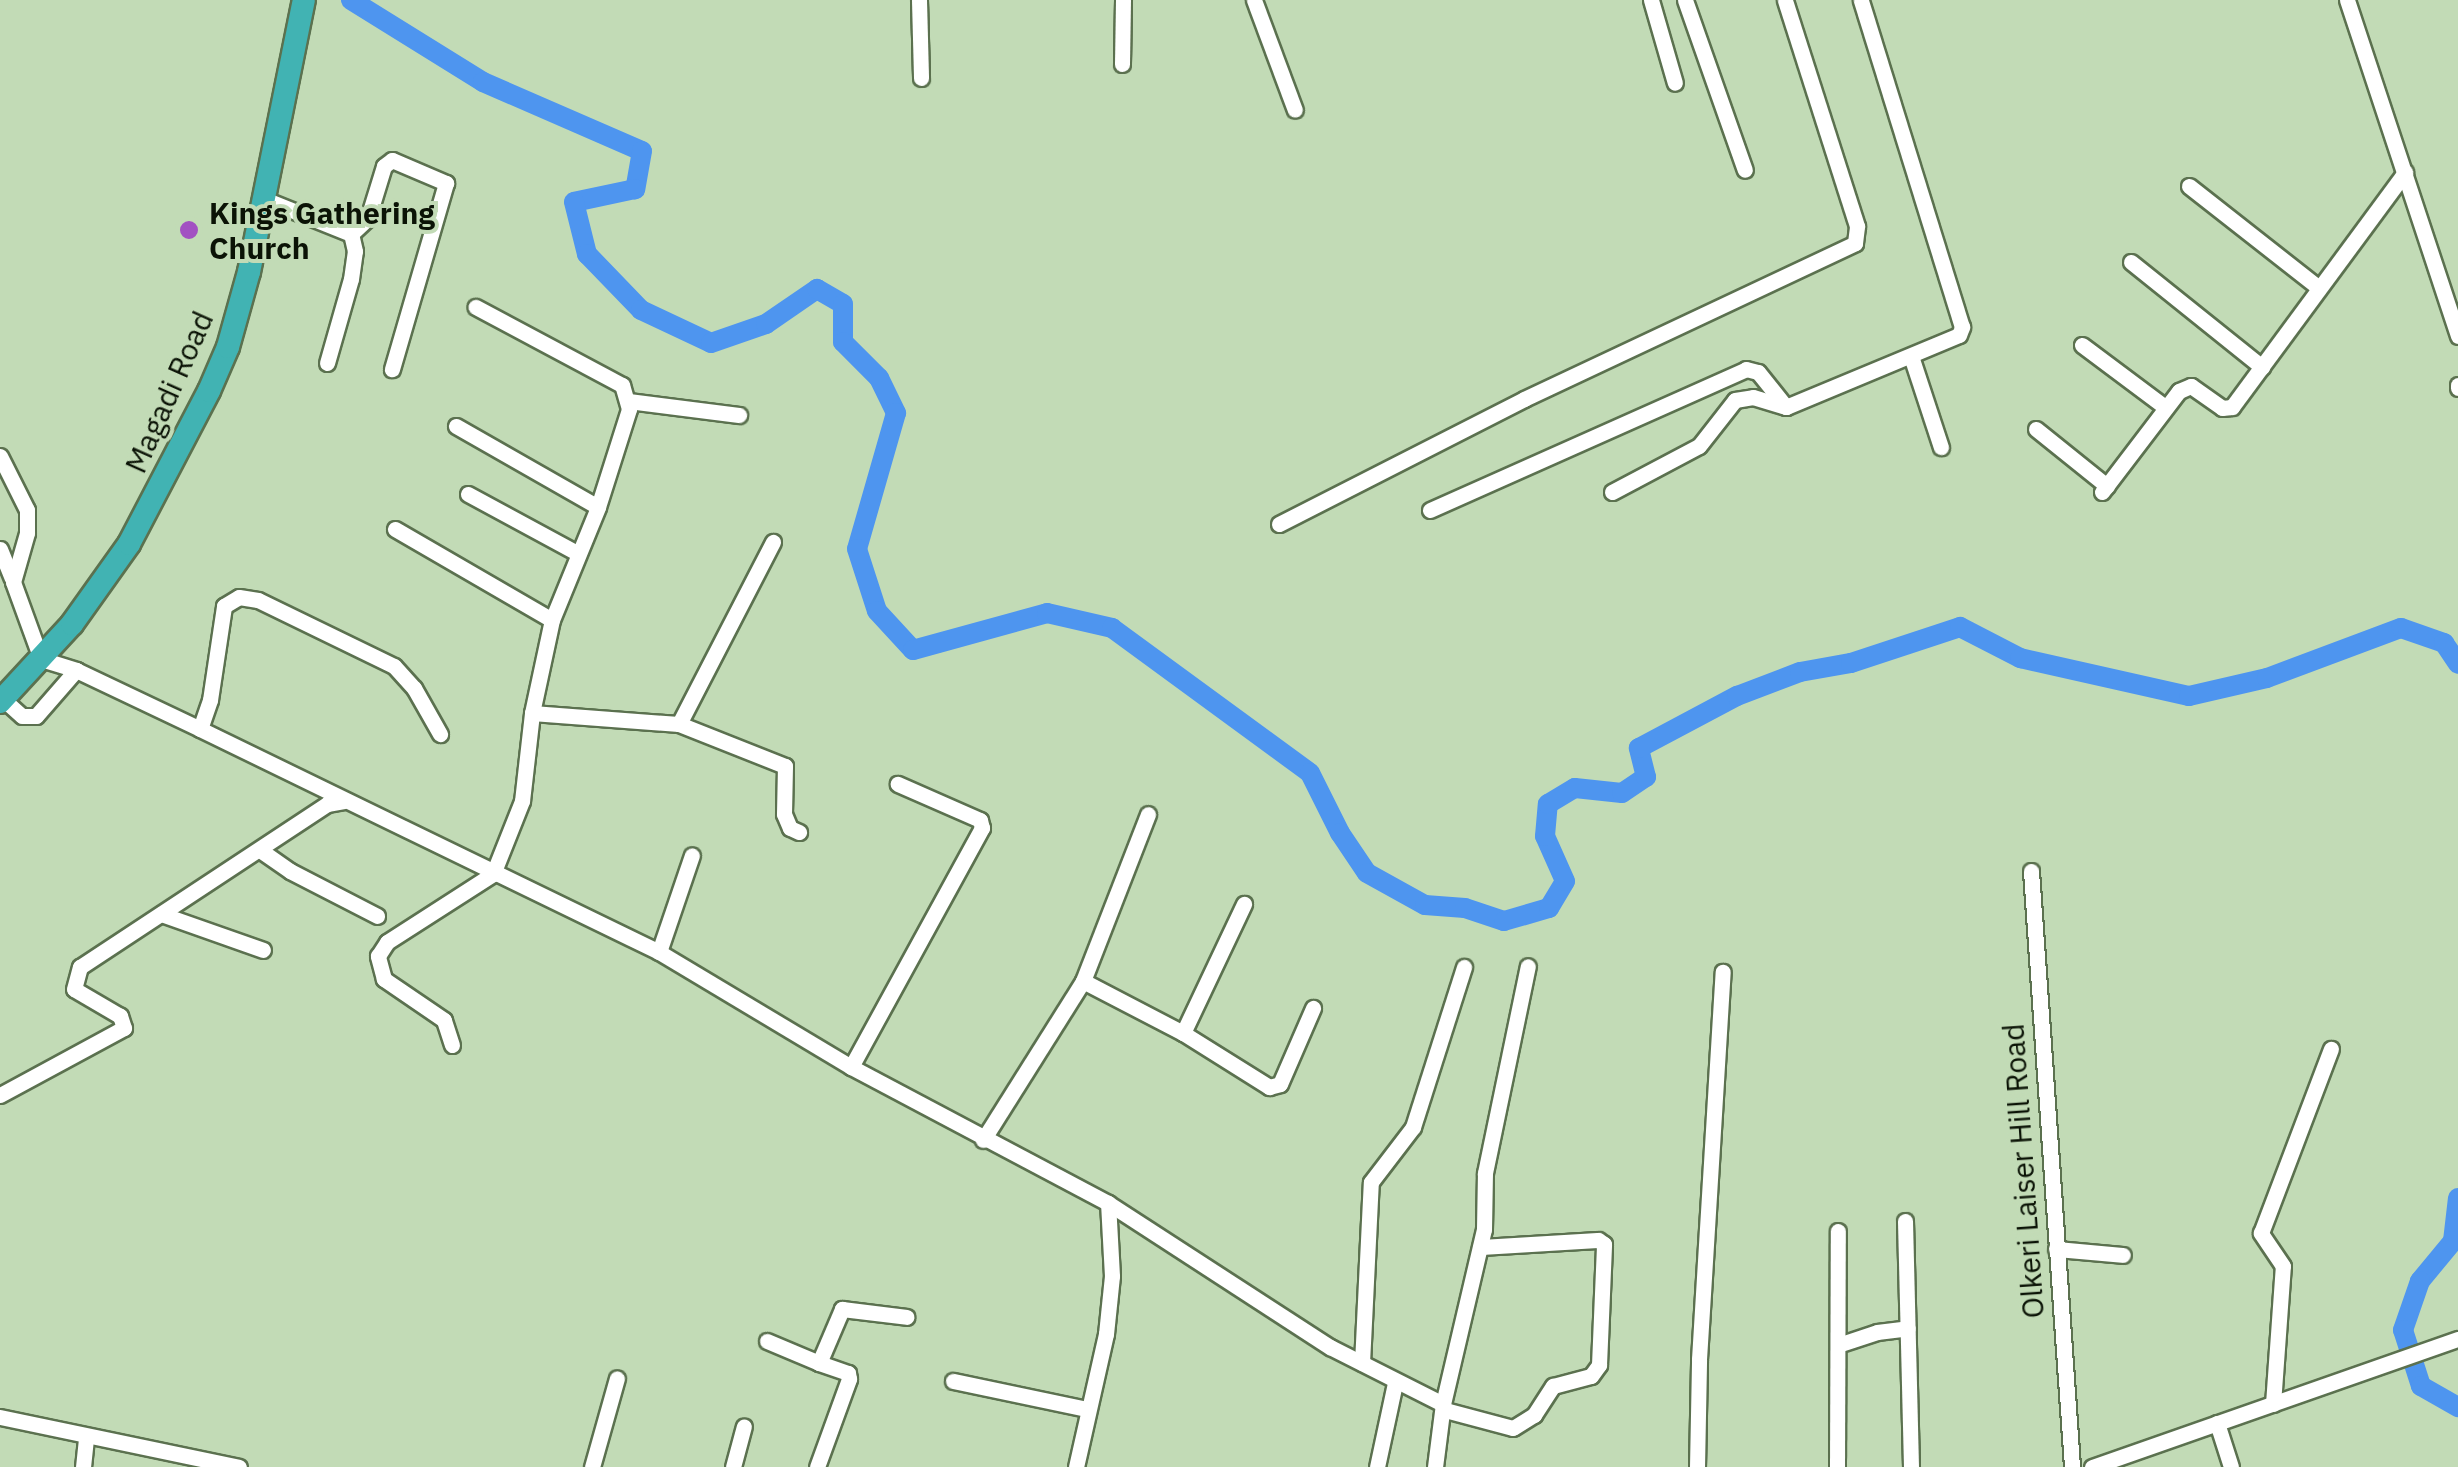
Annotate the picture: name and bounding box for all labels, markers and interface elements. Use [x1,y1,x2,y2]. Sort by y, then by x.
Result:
place label: Kings Gathering Church [209,195,435,266]
marker: Kings Gathering Church [178,219,200,241]
street label: Magadi Road [117,306,221,478]
street label: Olkeri Laiser Hill Road [1995,1022,2051,1320]

